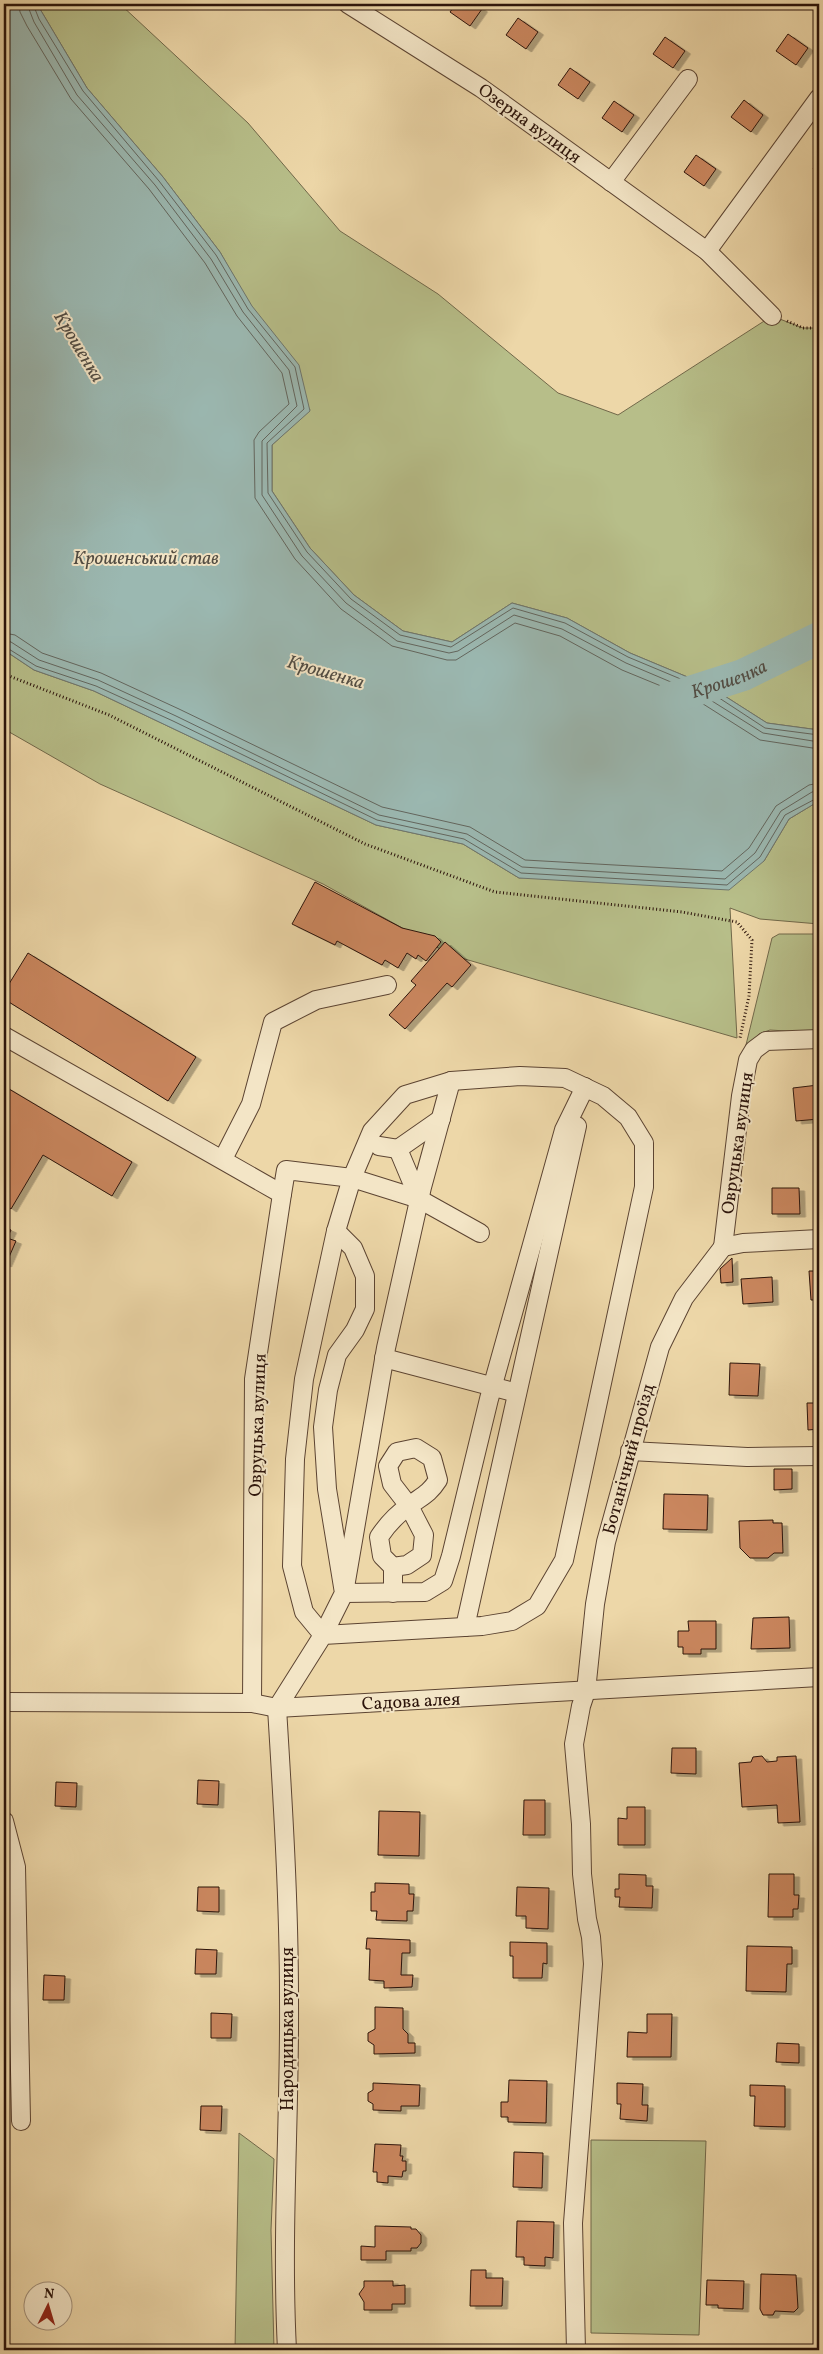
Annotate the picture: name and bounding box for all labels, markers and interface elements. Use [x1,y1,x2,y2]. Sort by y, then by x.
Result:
street label: Озерна вулиця [472,78,586,170]
water label: Крошенка [47,306,110,388]
water label: Крошенський став [73,546,219,572]
water label: Крошенка [284,650,367,696]
water label: Крошенка [688,654,772,706]
street label: Овруцька вулиця [716,1071,761,1216]
street label: Овруцька вулиця [244,1353,273,1497]
street label: Ботанічний проїзд [597,1381,662,1538]
street label: Садова алея [361,1687,461,1718]
street label: Народицька вулиця [276,1947,301,2111]
north arrow [22,2282,72,2332]
text: N [43,2285,55,2304]

